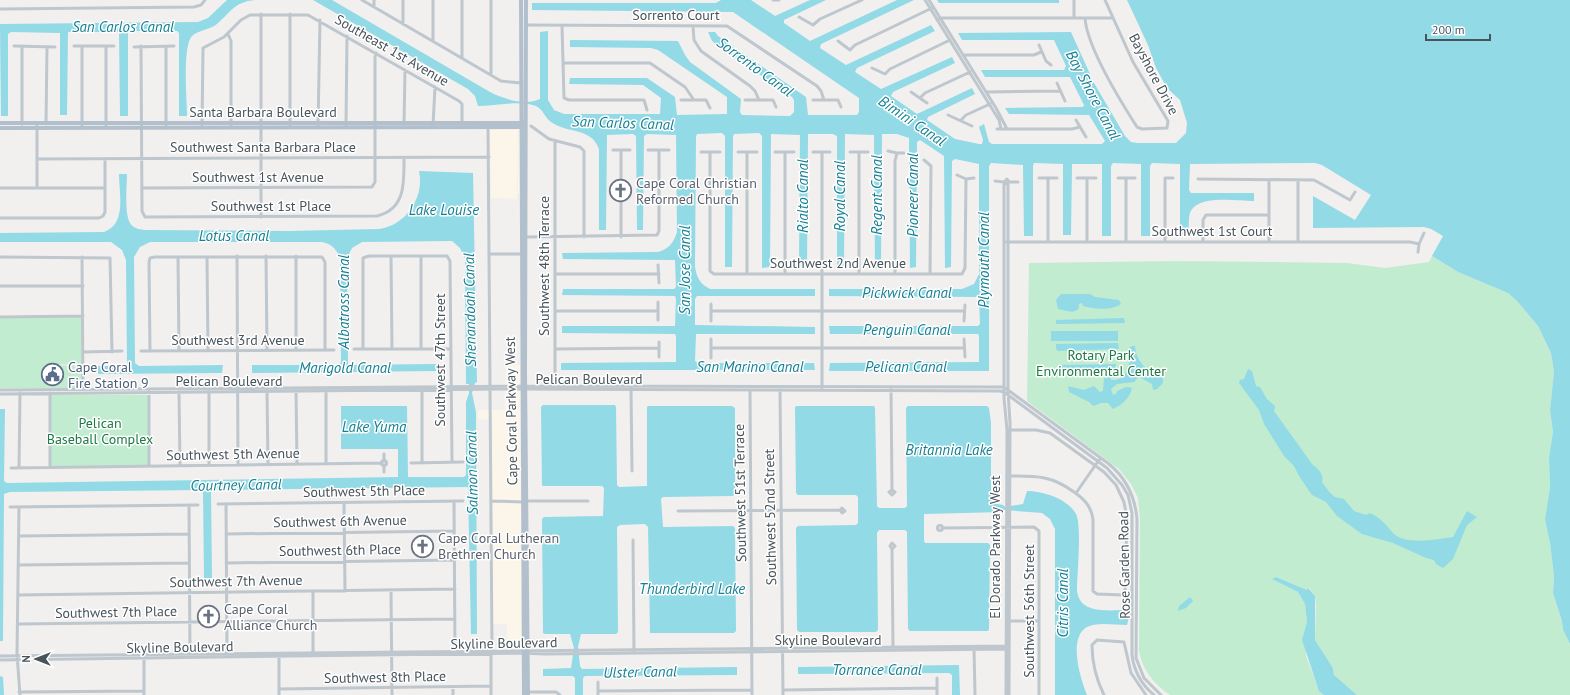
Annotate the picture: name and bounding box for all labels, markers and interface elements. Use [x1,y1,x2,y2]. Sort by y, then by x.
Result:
street label: Sorrento Court [632,6,720,24]
street label: Southeast 1st Avenue [332,10,452,90]
scale bar [1426,16,1490,42]
water label: San Carlos Canal [72,17,174,36]
text: 200 m [1432,22,1465,37]
street label: Bayshore Drive [1125,30,1183,118]
water label: Sorrento Canal [713,33,797,101]
water label: Bay Shore Canal [1062,47,1125,143]
water label: Bimini Canal [875,91,950,150]
street label: Santa Barbara Boulevard [189,103,337,121]
water label: San Carlos Canal [572,111,674,134]
street label: Southwest Santa Barbara Place [170,138,356,156]
water label: Pioneer Canal [903,153,922,237]
water label: Regent Canal [867,155,886,235]
water label: Rialto Canal [793,159,812,233]
water label: Royal Canal [830,161,849,231]
street label: Southwest 1st Avenue [192,168,324,186]
place label: Cape Coral Christian Reformed Church [636,174,757,208]
church icon: Cape Coral Christian Reformed Church [607,178,633,204]
street label: Southwest 48th Terrace [535,196,553,336]
street label: Southwest 1st Place [211,197,331,215]
water label: Lake Louise [409,200,479,219]
water label: Plymouth Canal [974,212,993,308]
street label: Southwest 1st Court [1151,222,1273,240]
water label: San Jose Canal [675,225,694,315]
water label: Lotus Canal [199,226,269,245]
water label: Shenandoah Canal [459,253,480,367]
street label: Southwest 2nd Avenue [770,254,906,272]
water label: Albatross Canal [334,255,353,350]
water label: Pickwick Canal [862,283,952,302]
street label: Southwest 47th Street [431,293,449,427]
water label: Penguin Canal [863,320,951,339]
street label: Southwest 3rd Avenue [171,331,305,349]
street label: Cape Coral Parkway West [501,336,521,486]
park label: Rotary Park Environmental Center [1036,346,1166,380]
water label: San Marino Canal [696,357,804,376]
water label: Pelican Canal [865,357,947,376]
place label: Cape Coral Fire Station 9 [68,358,149,392]
water label: Marigold Canal [299,358,391,377]
public building icon: Cape Coral Fire Station 9 [40,362,66,388]
street label: Pelican Boulevard [535,370,643,388]
street label: Pelican Boulevard [175,372,283,390]
park label: Pelican Baseball Complex [47,414,153,448]
water label: Lake Yuma [342,417,407,436]
street label: Southwest 51st Terrace [730,424,750,562]
water label: Salmon Canal [461,431,482,515]
water label: Britannia Lake [905,440,993,459]
street label: Southwest 5th Avenue [166,444,300,464]
street label: Southwest 52nd Street [760,448,780,585]
water label: Courtney Canal [190,474,282,495]
street label: El Dorado Parkway West [986,475,1004,619]
street label: Southwest 5th Place [303,481,425,501]
street label: Southwest 6th Avenue [273,511,407,531]
street label: Rose Garden Road [1114,511,1134,619]
place label: Cape Coral Lutheran Brethren Church [438,529,559,563]
church icon: Cape Coral Lutheran Brethren Church [410,533,436,559]
street label: Southwest 6th Place [279,540,401,560]
street label: Southwest 56th Street [1020,544,1038,678]
water label: Citris Canal [1053,568,1072,638]
street label: Southwest 7th Avenue [169,571,303,591]
water label: Thunderbird Lake [639,579,745,598]
place label: Cape Coral Alliance Church [224,600,318,634]
street label: Southwest 7th Place [55,602,177,622]
church icon: Cape Coral Alliance Church [195,604,221,630]
street label: Skyline Boulevard [774,631,882,649]
street label: Skyline Boulevard [450,633,558,653]
street label: Skyline Boulevard [126,637,234,657]
north arrow [16,639,56,679]
text: N [19,655,33,663]
water label: Torrance Canal [832,660,922,679]
water label: Ulster Canal [603,661,677,682]
street label: Southwest 8th Place [324,667,446,687]

